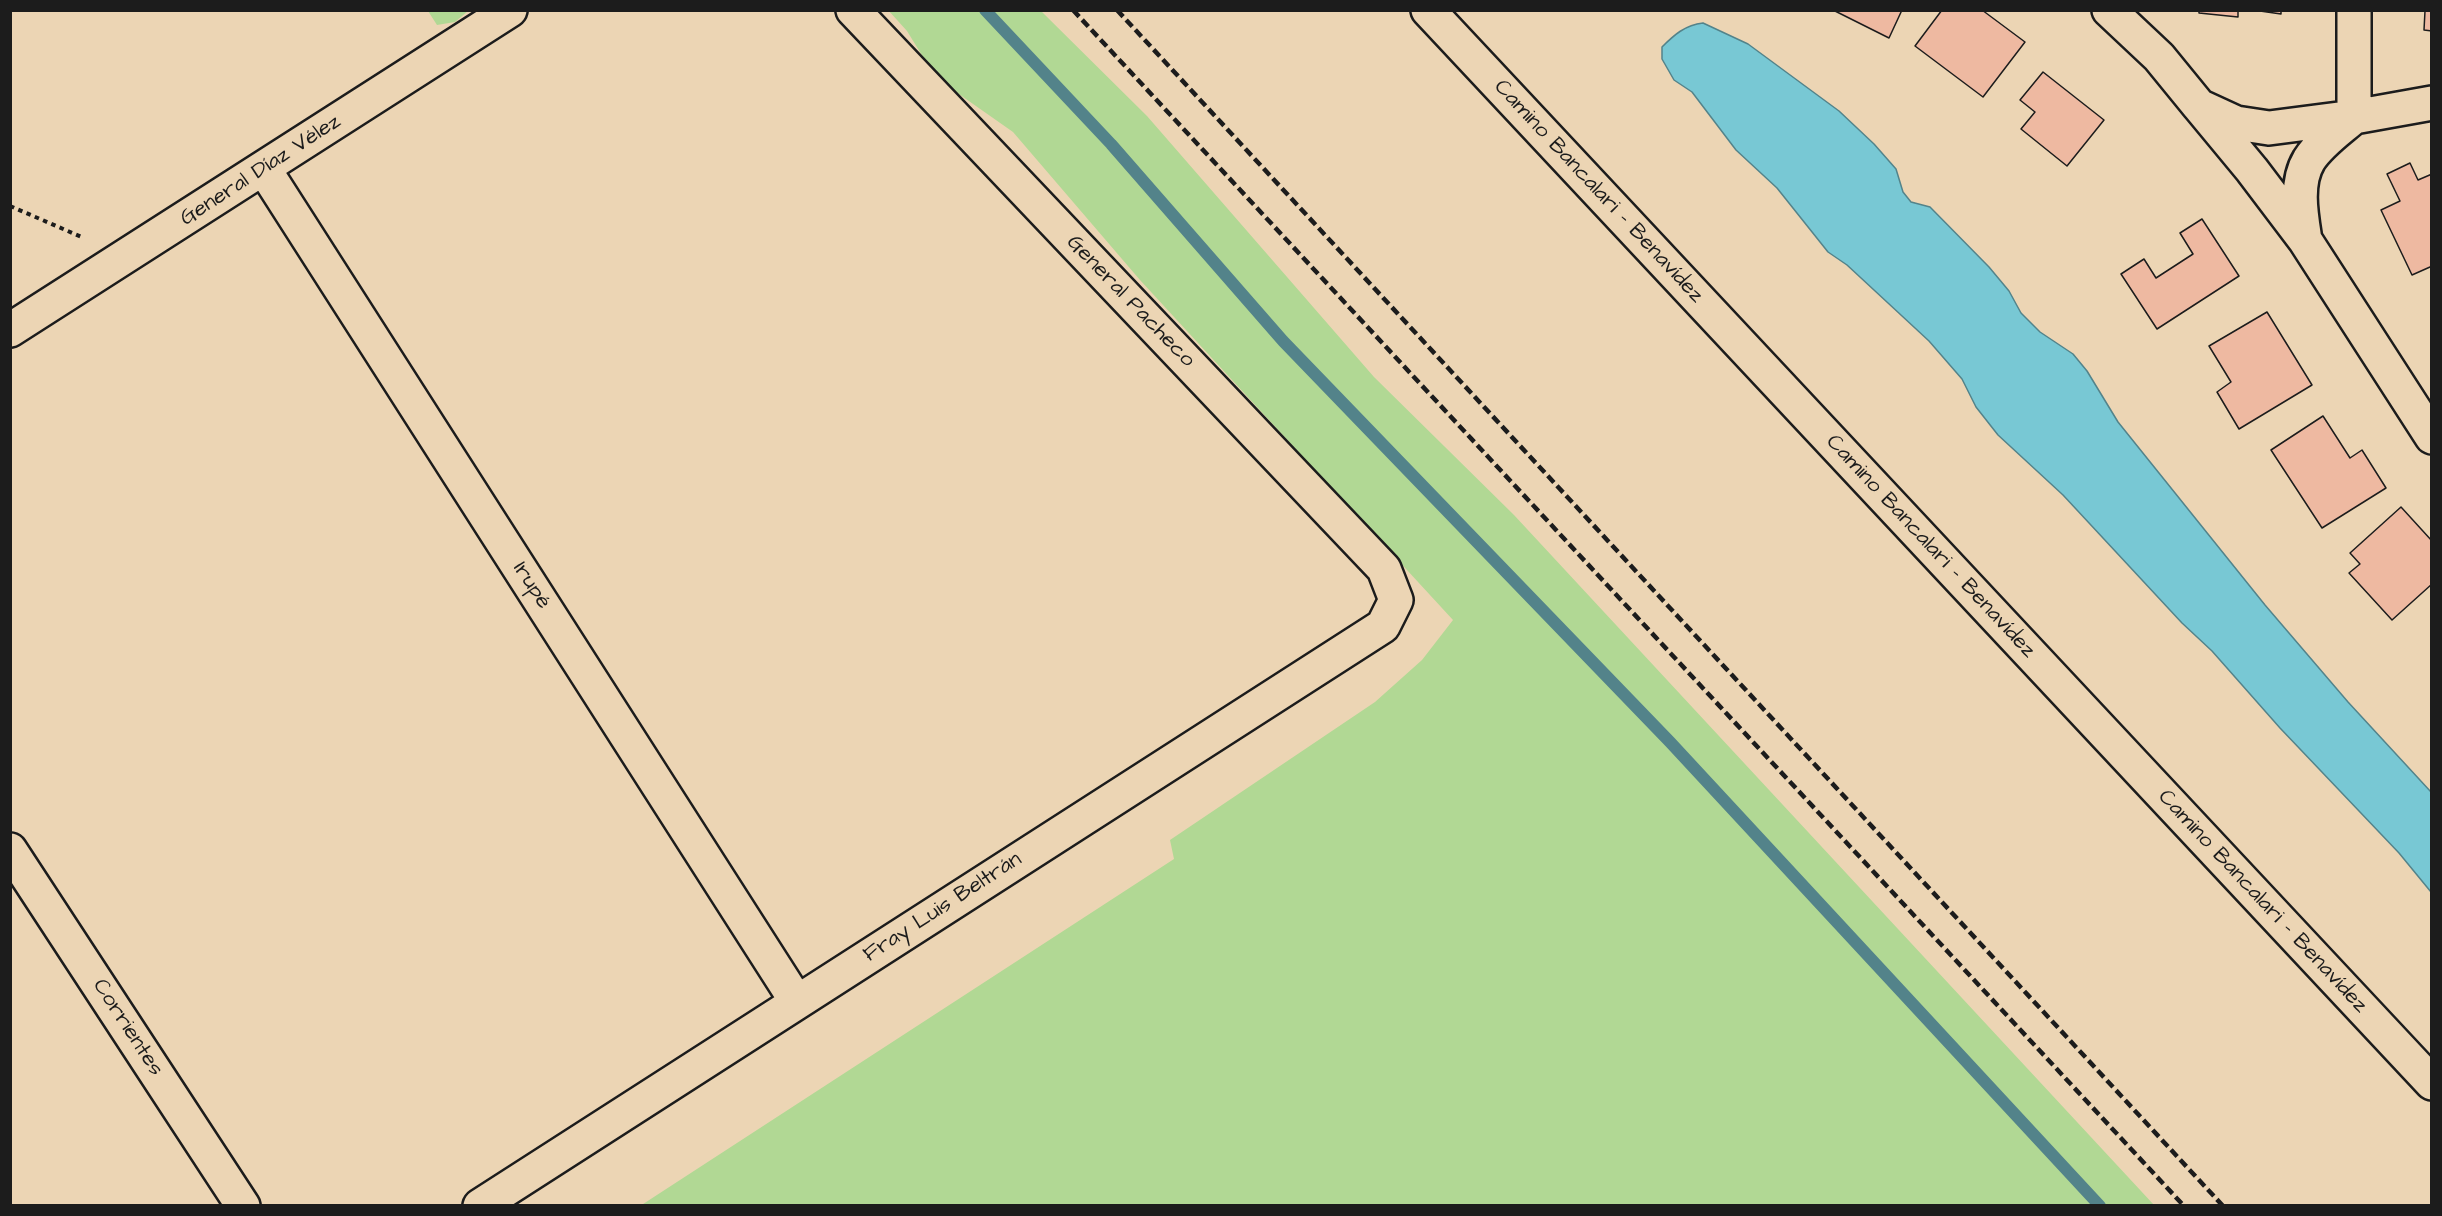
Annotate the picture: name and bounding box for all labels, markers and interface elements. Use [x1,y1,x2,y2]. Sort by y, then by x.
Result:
street label: Camino Bancalari - Benavídez [1488,75,1708,309]
street label: General Díaz Vélez [176,109,346,233]
street label: General Pacheco [1060,230,1200,374]
street label: Camino Bancalari - Benavídez [1820,430,2040,664]
street label: Irupé [506,558,556,614]
street label: Camino Bancalari - Benavídez [2152,785,2372,1019]
street label: Fray Luis Beltrán [859,847,1027,969]
street label: Corrientes [86,975,168,1081]

